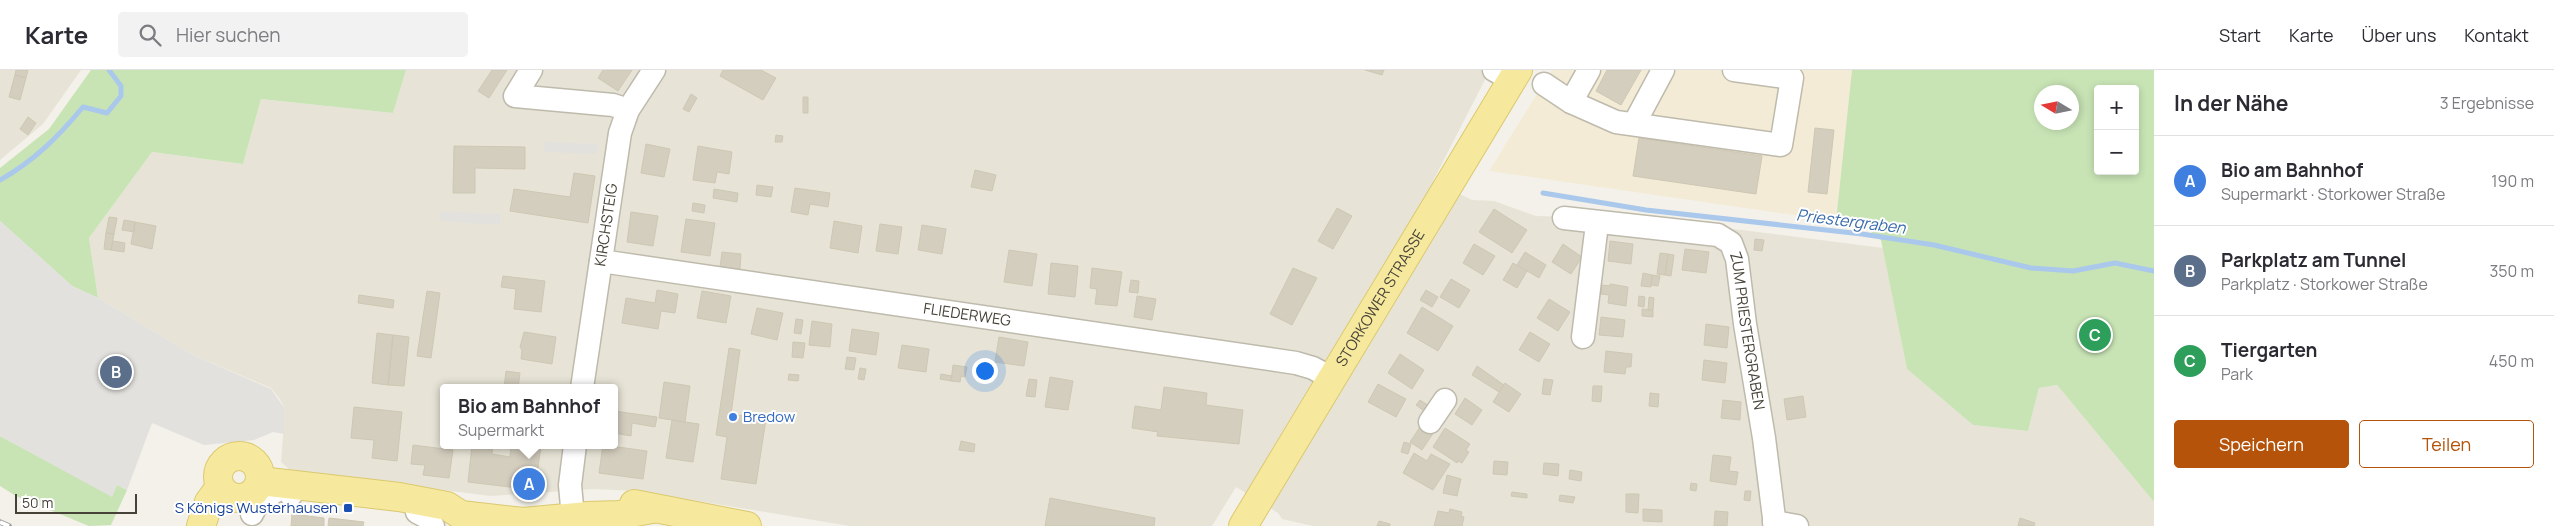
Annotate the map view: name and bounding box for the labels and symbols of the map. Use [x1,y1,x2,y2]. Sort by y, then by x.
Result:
north arrow [2034,85,2079,130]
street label: KIRCHSTEIG [589,181,622,268]
water label: Priestergraben [1795,203,1907,239]
street label: STORKOWER STRASSE [1331,225,1429,370]
street label: ZUM PRIESTERGRABEN [1725,249,1770,411]
street label: FLIEDERWEG [922,297,1013,331]
pin: C [2079,316,2111,354]
pin: B [100,353,132,391]
your location [972,358,998,384]
place label: Bredow [743,406,796,427]
marker: Bredow [727,411,739,423]
pin: A [513,465,545,503]
scale bar [15,491,138,514]
place label: S Königs Wusterhausen [175,497,338,518]
marker: S Königs Wusterhausen [342,502,354,514]

